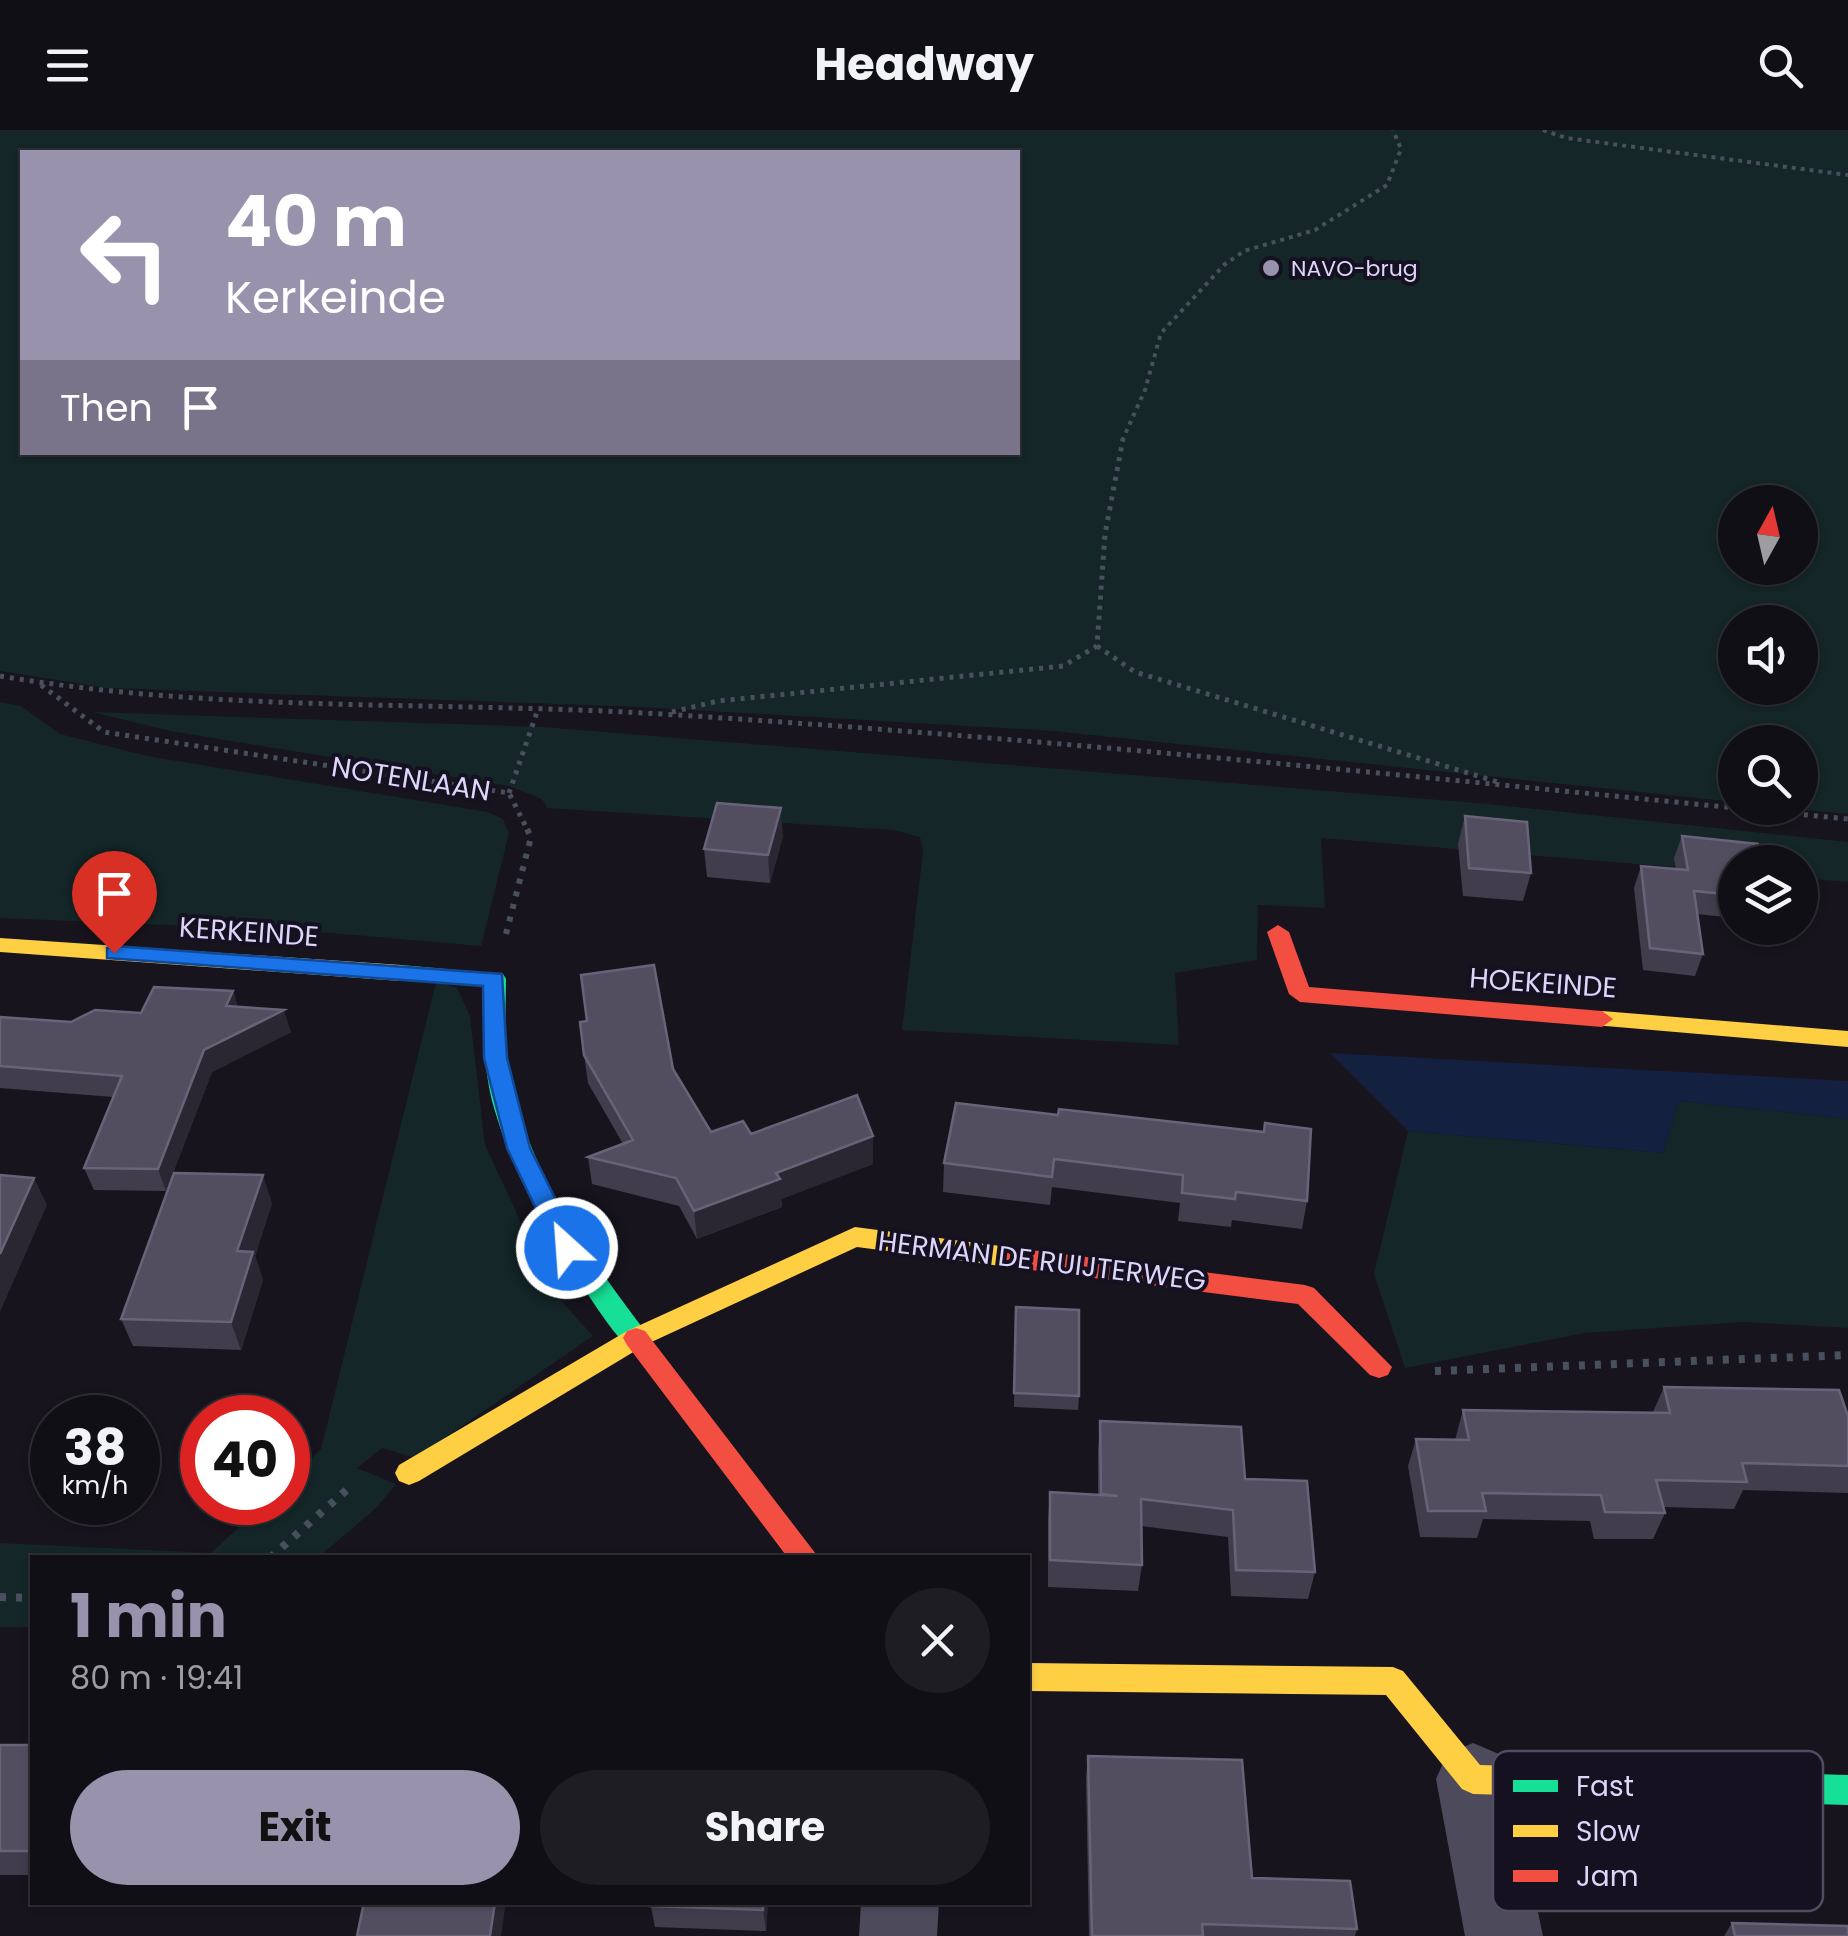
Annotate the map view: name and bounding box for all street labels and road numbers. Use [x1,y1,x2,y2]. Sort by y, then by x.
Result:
street label: NOTENLAAN [329,747,493,811]
street label: KERKEINDE [178,908,320,956]
street label: HOEKEINDE [1468,958,1618,1008]
street label: HERMAN DE RUIJTERWEG [876,1222,1208,1300]

